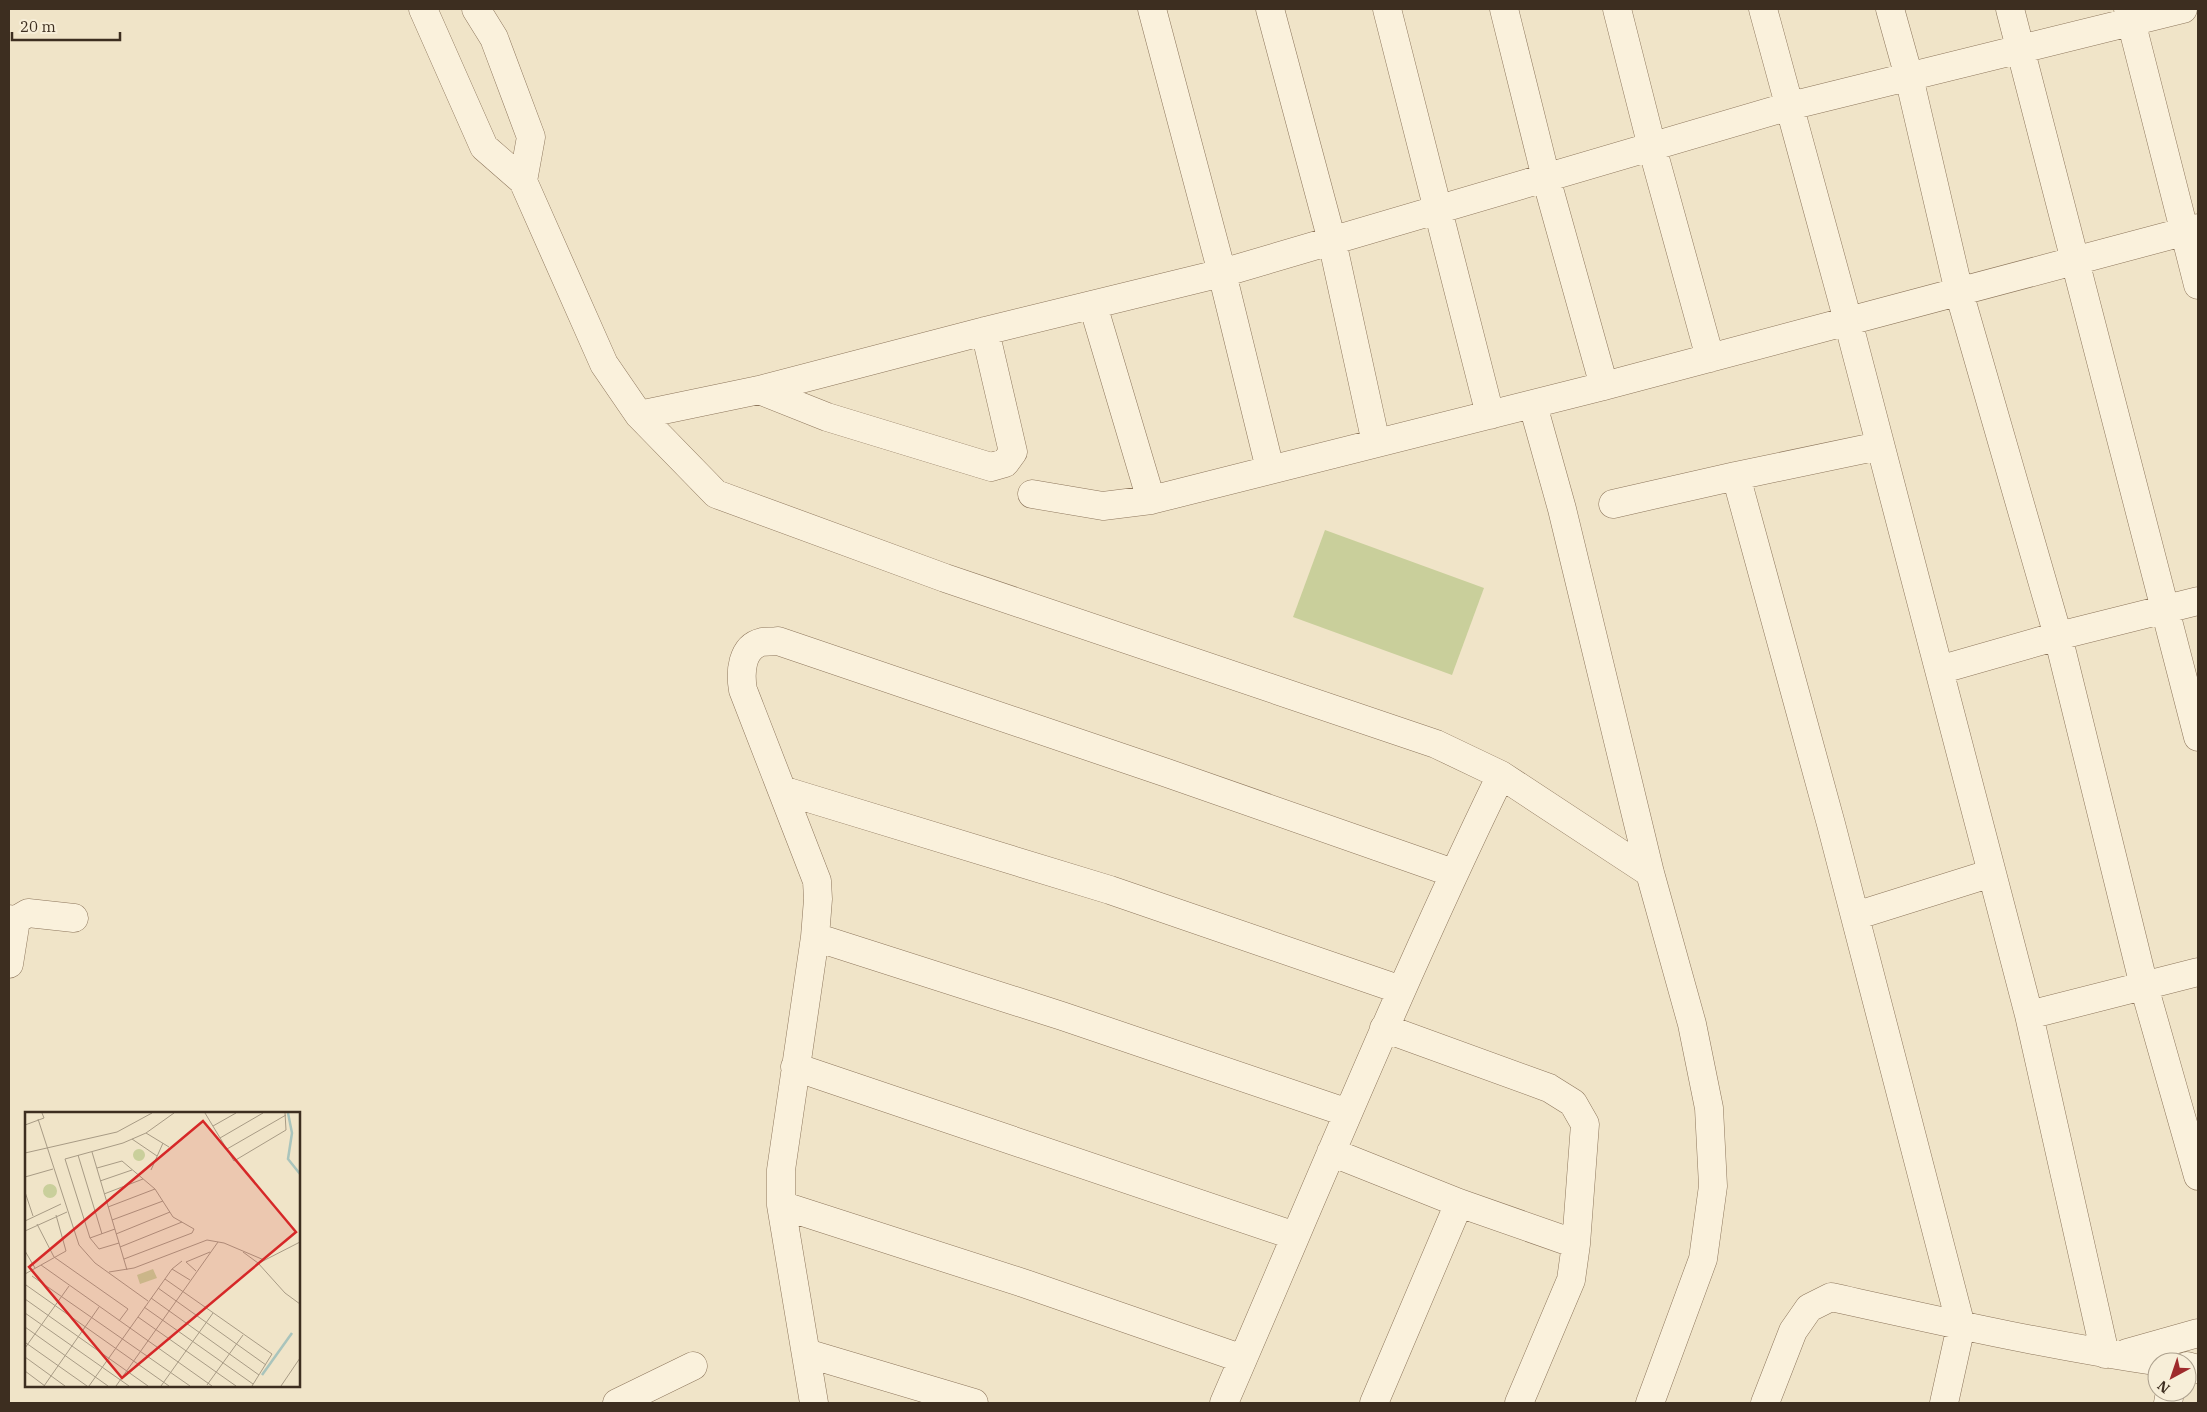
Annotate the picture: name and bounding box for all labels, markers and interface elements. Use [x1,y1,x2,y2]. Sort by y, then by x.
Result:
scale bar [12,10,120,42]
text: 20 m [20,17,56,36]
inset map [25,1112,300,1387]
north arrow [2147,1352,2197,1402]
text: N [2154,1377,2174,1397]

